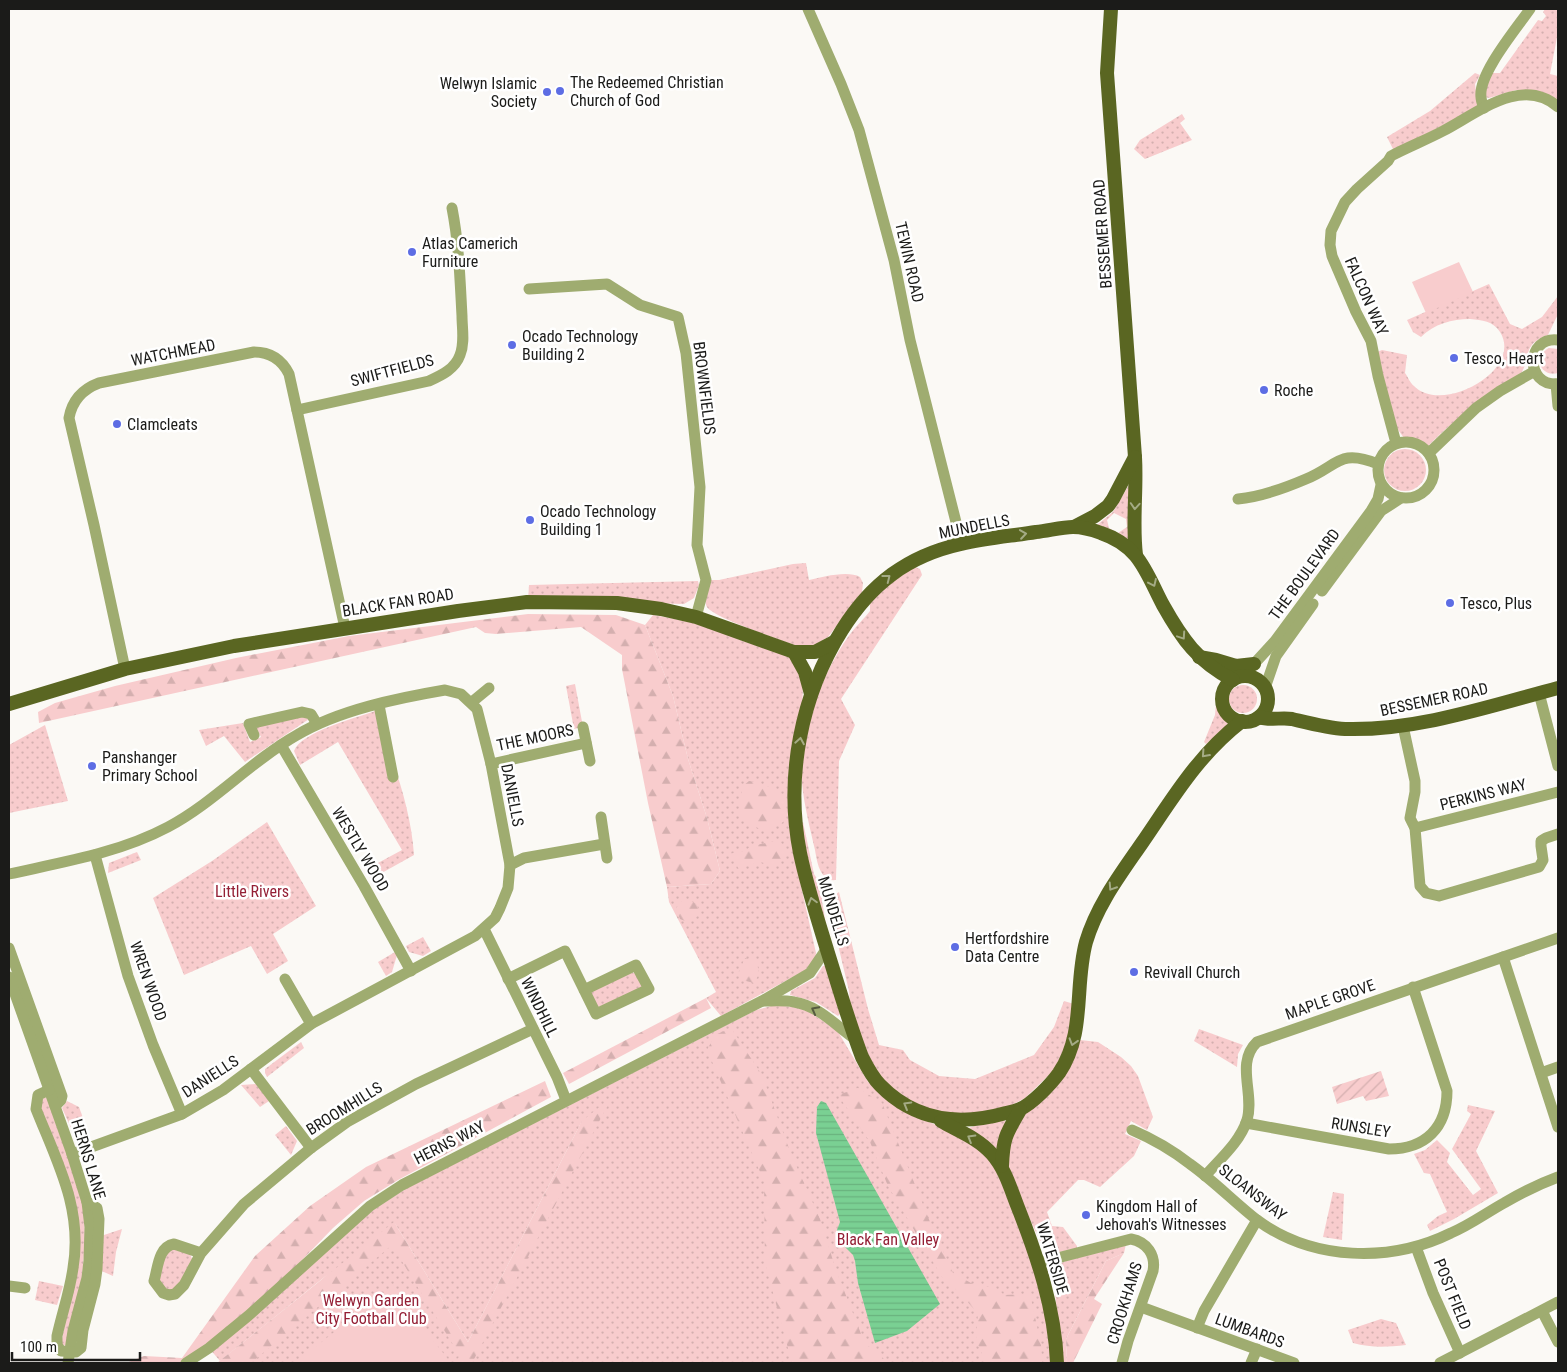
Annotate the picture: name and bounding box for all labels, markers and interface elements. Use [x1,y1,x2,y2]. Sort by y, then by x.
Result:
place label: The Redeemed Christian Church of God [570,73,724,110]
place label: Welwyn Islamic Society [440,74,537,111]
marker: The Redeemed Christian Church of God [554,85,566,97]
marker: Welwyn Islamic Society [541,86,553,98]
street label: BESSEMER ROAD [1089,179,1116,289]
street label: TEWIN ROAD [891,220,928,304]
place label: Atlas Camerich Furniture [422,234,518,271]
marker: Atlas Camerich Furniture [406,246,418,258]
street label: FALCON WAY [1341,254,1392,339]
place label: Ocado Technology Building 2 [522,327,639,364]
street label: WATCHMEAD [129,335,217,370]
marker: Ocado Technology Building 2 [506,339,518,351]
street label: BROWNFIELDS [689,340,720,436]
place label: Tesco, Heart [1464,349,1544,368]
street label: SWIFTFIELDS [348,350,436,391]
marker: Tesco, Heart [1448,352,1460,364]
place label: Roche [1274,381,1313,400]
marker: Roche [1258,384,1270,396]
place label: Clamcleats [127,415,198,434]
marker: Clamcleats [111,418,123,430]
place label: Ocado Technology Building 1 [540,502,657,539]
one-way arrow [1129,502,1140,510]
street label: MUNDELLS [937,510,1011,543]
marker: Ocado Technology Building 1 [524,514,536,526]
street label: THE BOULEVARD [1265,525,1344,624]
one-way arrow [1019,529,1027,540]
one-way arrow [881,575,890,583]
one-way arrow [1147,578,1157,587]
street label: BLACK FAN ROAD [341,584,455,621]
place label: Tesco, Plus [1460,594,1532,613]
marker: Tesco, Plus [1444,597,1456,609]
one-way arrow [1176,630,1185,639]
street label: BESSEMER ROAD [1378,679,1490,720]
street label: THE MOORS [495,720,575,755]
one-way arrow [795,736,805,745]
place label: Panshanger Primary School [102,748,198,785]
one-way arrow [1202,748,1211,757]
marker: Panshanger Primary School [86,760,98,772]
street label: DANIELLS [497,762,528,828]
street label: PERKINS WAY [1438,774,1529,814]
street label: WESTLY WOOD [328,804,393,895]
street label: MUNDELLS [814,874,853,948]
park label: Little Rivers [215,882,289,901]
one-way arrow [1109,882,1119,891]
one-way arrow [807,897,818,906]
place label: Hertfordshire Data Centre [965,929,1049,966]
street label: WREN WOOD [126,939,171,1023]
marker: Hertfordshire Data Centre [949,941,961,953]
place label: Revivall Church [1144,963,1240,982]
marker: Revivall Church [1128,966,1140,978]
street label: WINDHILL [517,974,562,1041]
street label: MAPLE GROVE [1283,975,1378,1024]
one-way arrow [812,1006,821,1016]
one-way arrow [1068,1037,1078,1046]
street label: DANIELLS [178,1051,242,1102]
street label: BROOMHILLS [303,1078,386,1139]
one-way arrow [903,1101,912,1111]
street label: RUNSLEY [1330,1113,1392,1142]
street label: HERNS WAY [411,1116,488,1168]
street label: HERNS LANE [67,1117,110,1202]
one-way arrow [967,1134,976,1144]
street label: SLOANSWAY [1215,1160,1291,1225]
place label: Kingdom Hall of Jehovah's Witnesses [1096,1197,1227,1234]
marker: Kingdom Hall of Jehovah's Witnesses [1080,1209,1092,1221]
street label: WATERSIDE [1033,1220,1072,1296]
park label: Black Fan Valley [837,1230,940,1249]
street label: POST FIELD [1430,1256,1475,1332]
street label: CROOKHAMS [1103,1260,1146,1347]
park label: Welwyn Garden City Football Club [315,1291,427,1328]
street label: LUMBARDS [1213,1309,1287,1352]
scale bar [12,1330,140,1362]
text: 100 m [20,1338,57,1356]

